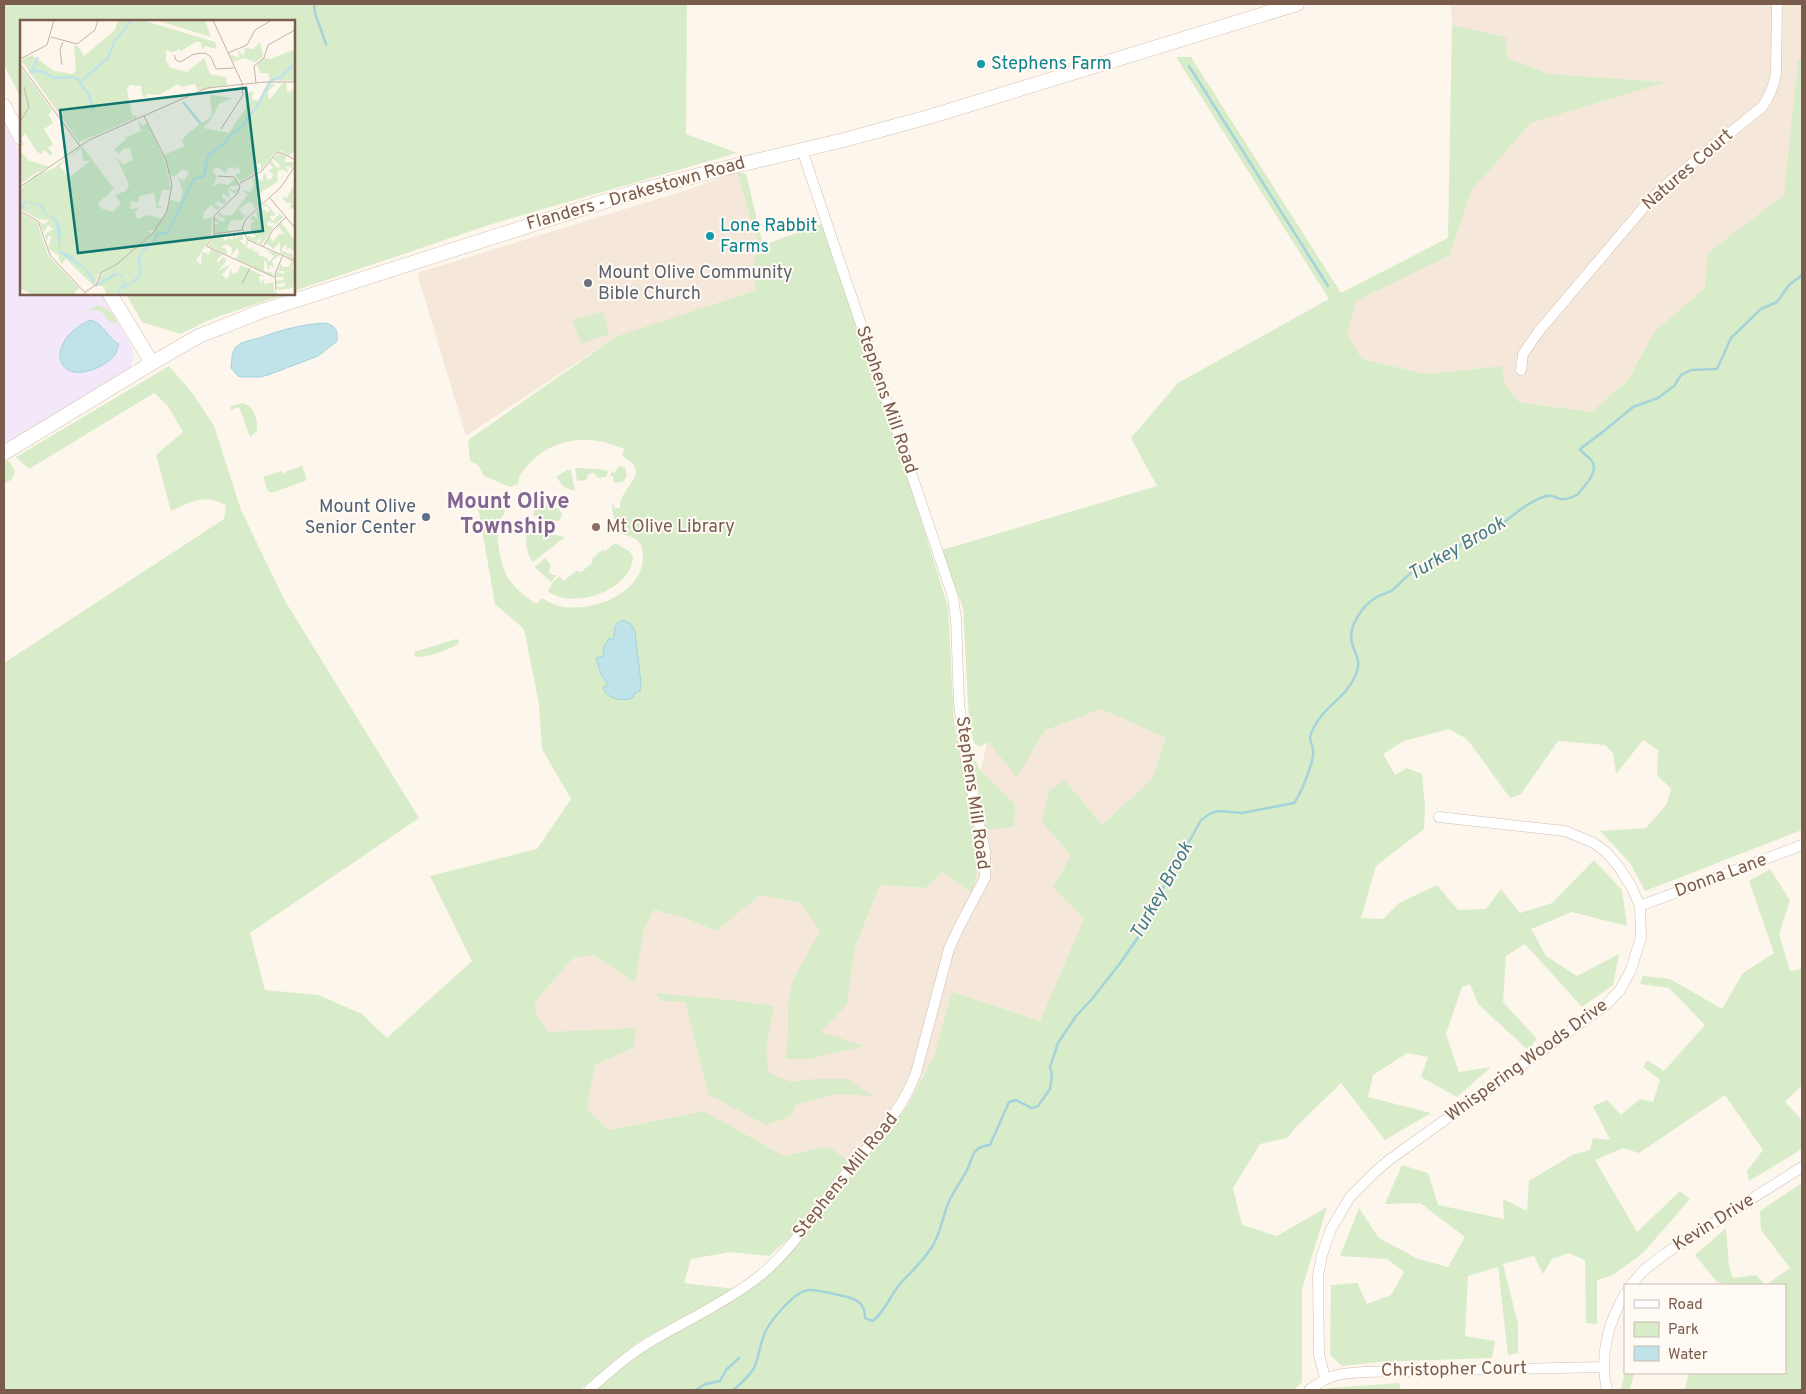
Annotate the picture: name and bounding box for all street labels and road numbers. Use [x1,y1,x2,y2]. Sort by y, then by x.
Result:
street label: Natures Court [1638,124,1738,216]
street label: Flanders - Drakestown Road [524,152,748,236]
street label: Stephens Mill Road [850,323,922,477]
street label: Stephens Mill Road [950,715,994,871]
street label: Donna Lane [1672,849,1770,903]
street label: Whispering Woods Drive [1441,994,1613,1128]
street label: Stephens Mill Road [788,1109,904,1243]
street label: Kevin Drive [1669,1189,1759,1257]
street label: Christopher Court [1381,1357,1527,1383]

